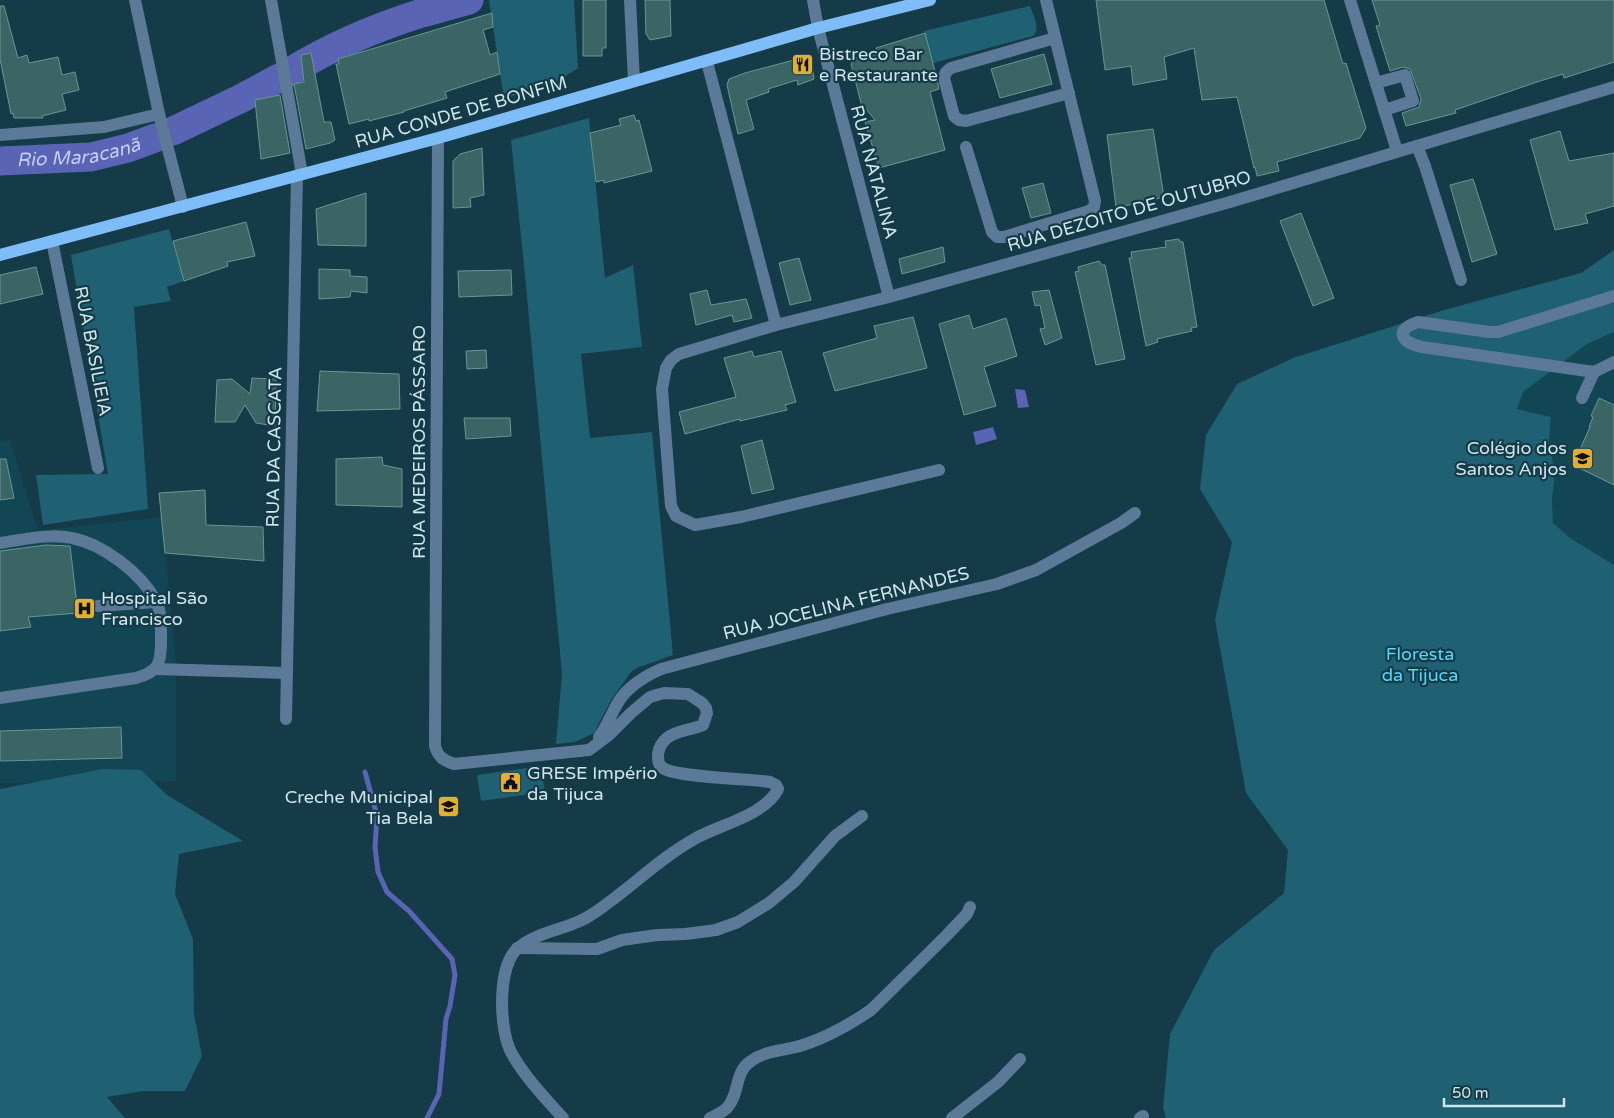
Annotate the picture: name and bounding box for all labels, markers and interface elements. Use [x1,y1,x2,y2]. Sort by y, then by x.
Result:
place label: Bistreco Bar e Restaurante [819,43,938,86]
restaurant icon: Bistreco Bar e Restaurante [791,52,815,76]
street label: RUA CONDE DE BONFIM [352,71,570,153]
street label: RUA NATALINA [846,103,902,241]
water label: Rio Maracanã [16,133,145,171]
street label: RUA DEZOITO DE OUTUBRO [1005,166,1253,256]
street label: RUA BASILIEIA [70,284,116,418]
street label: RUA MEDEIROS PÁSSARO [408,325,430,559]
street label: RUA DA CASCATA [262,366,286,528]
place label: Colégio dos Santos Anjos [1456,437,1567,480]
school or university icon: Colégio dos Santos Anjos [1571,446,1595,470]
street label: RUA JOCELINA FERNANDES [721,562,971,644]
place label: Hospital São Francisco [101,587,208,630]
hospital icon: Hospital São Francisco [73,596,97,620]
park label: Floresta da Tijuca [1382,643,1458,686]
place label: GRESE Império da Tijuca [527,762,658,805]
public building icon: GRESE Império da Tijuca [499,771,523,795]
place label: Creche Municipal Tia Bela [285,786,433,829]
school or university icon: Creche Municipal Tia Bela [437,795,461,819]
scale bar [1444,1076,1564,1108]
text: 50 m [1452,1084,1489,1102]

